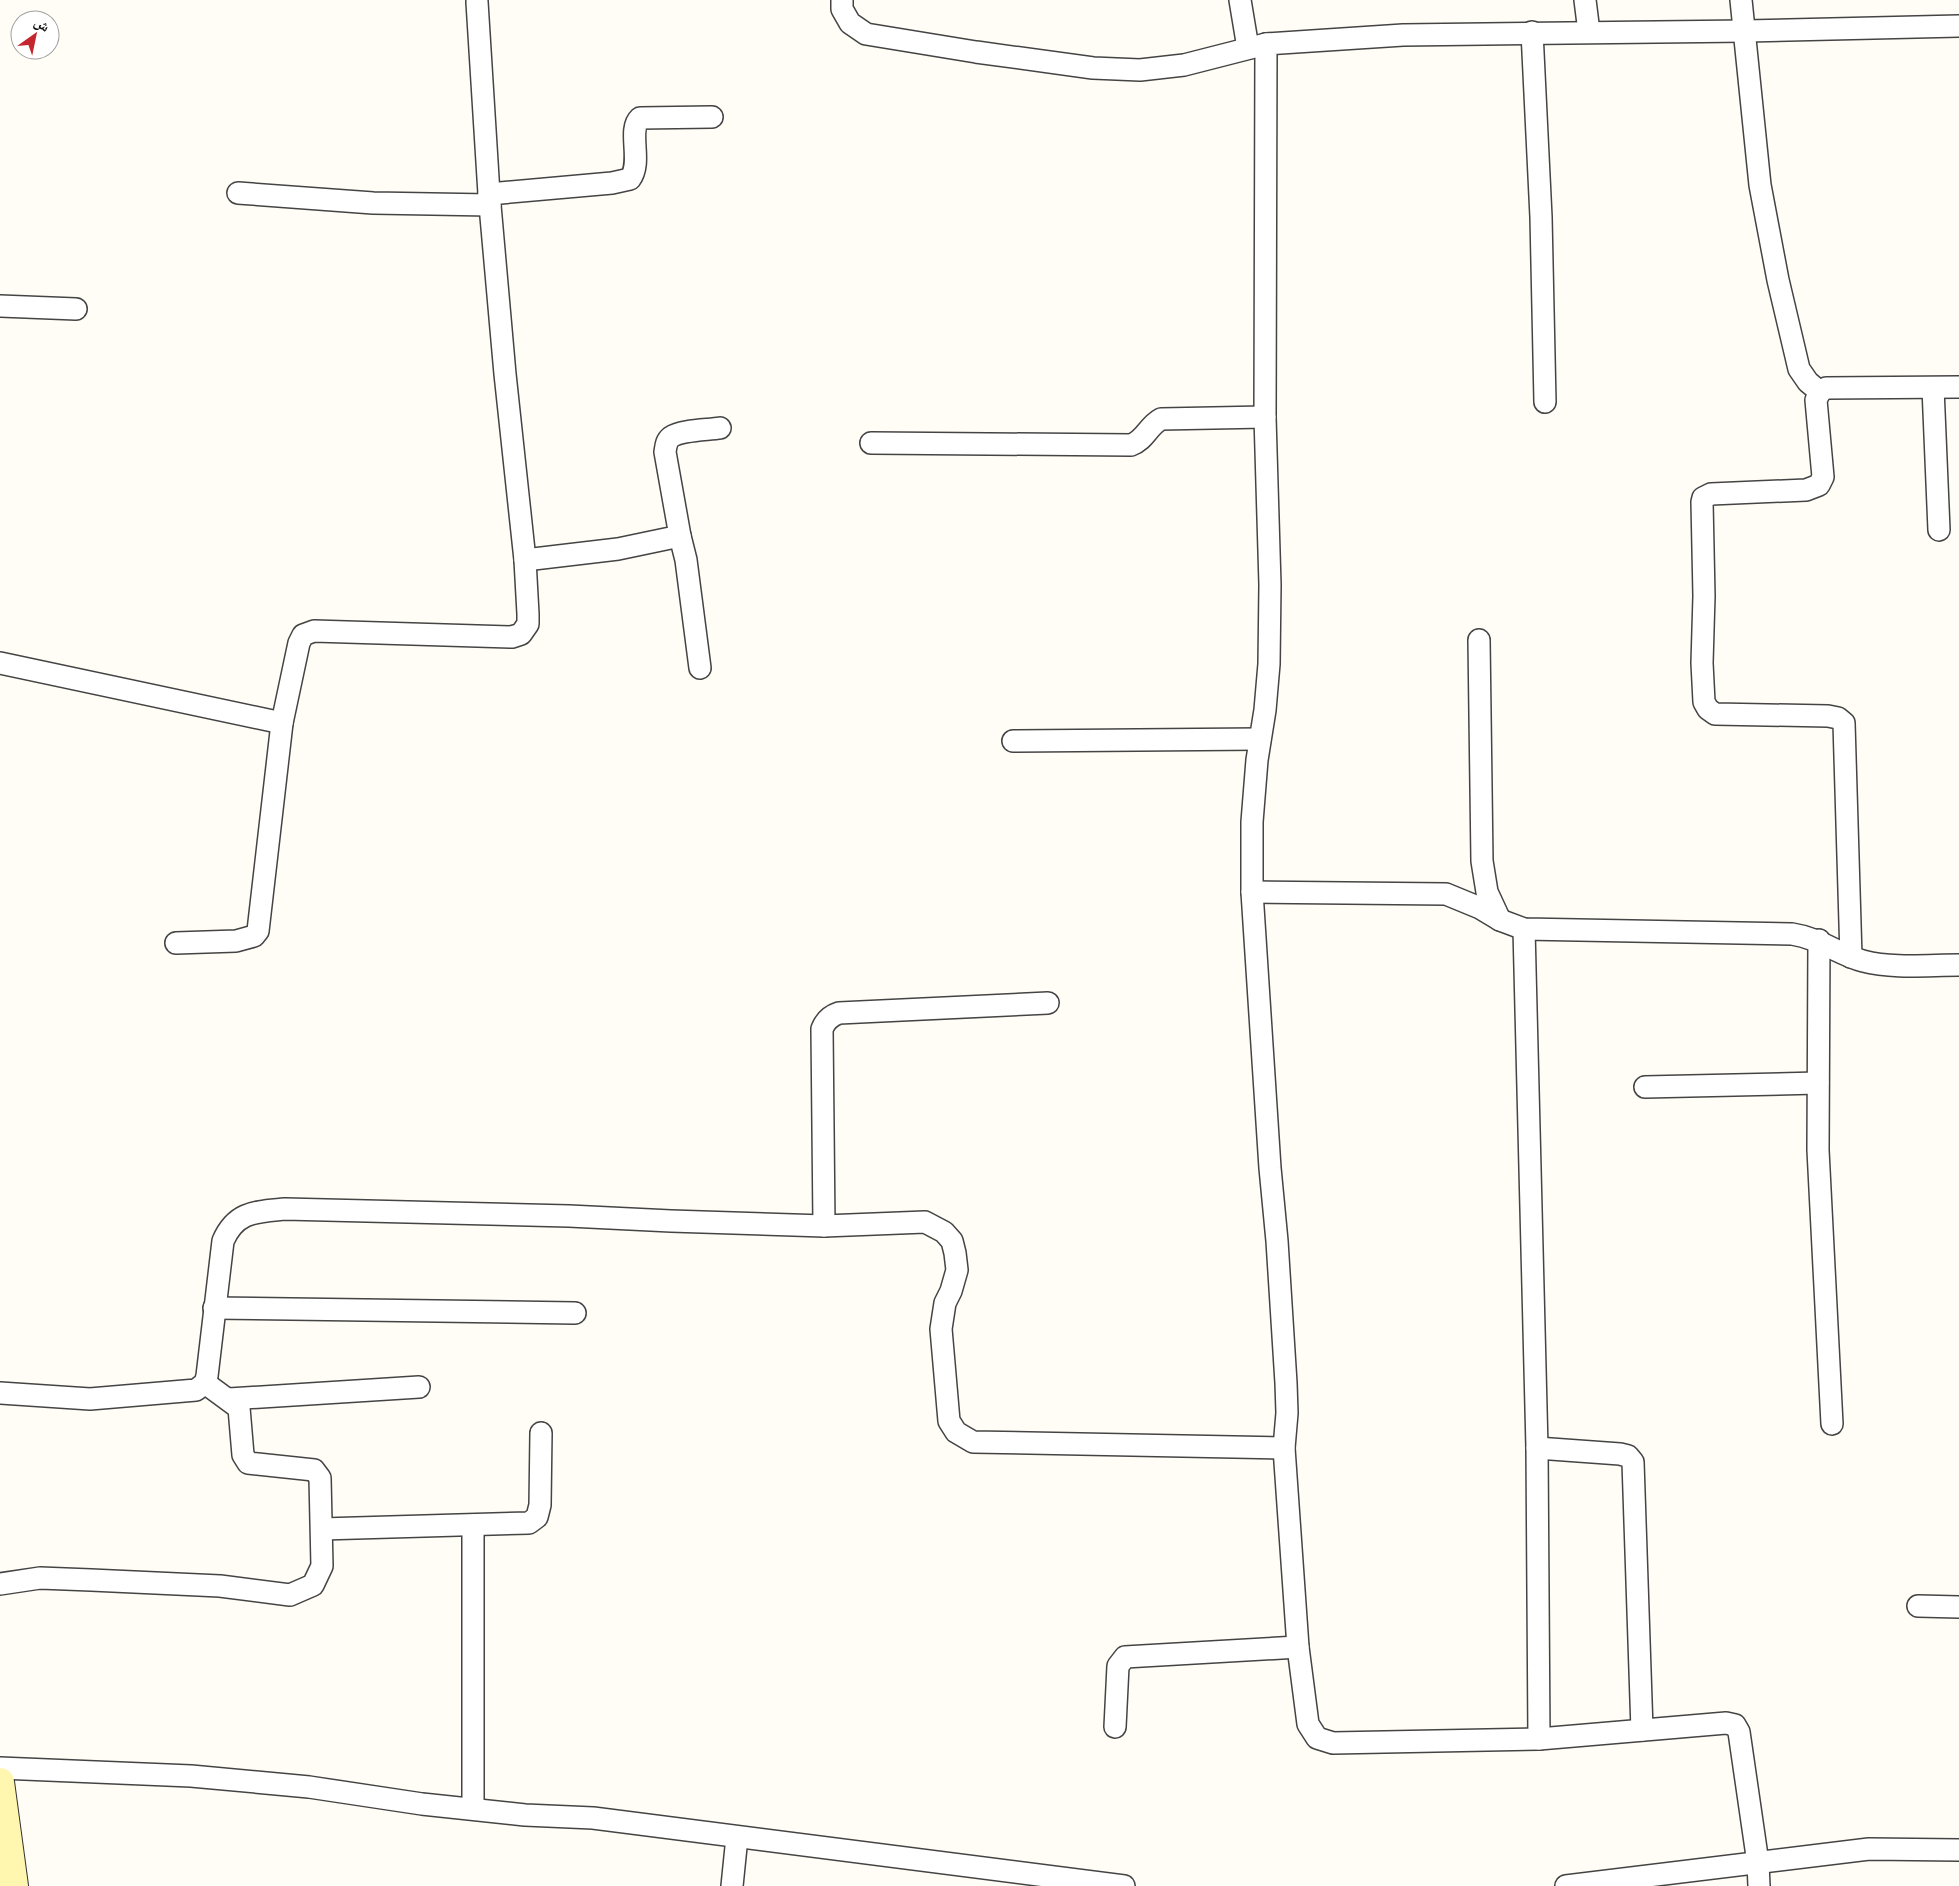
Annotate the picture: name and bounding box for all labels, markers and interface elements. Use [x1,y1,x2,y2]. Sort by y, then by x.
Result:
north arrow [10,10,60,60]
text: ش [31,12,54,36]

